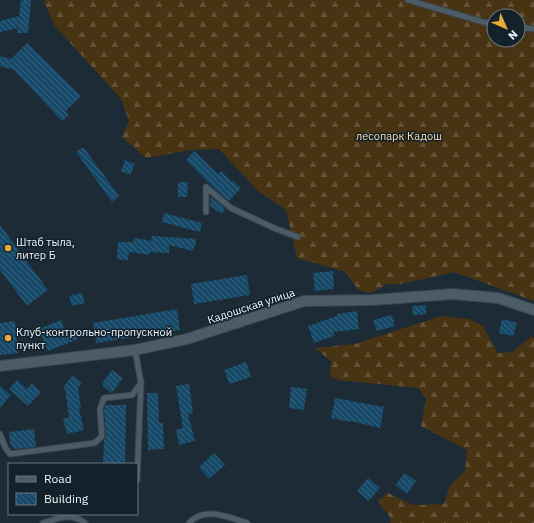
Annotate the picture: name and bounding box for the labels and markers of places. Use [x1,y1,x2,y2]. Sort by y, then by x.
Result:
place label: Штаб тыла, литер Б [16,235,75,262]
marker: Штаб тыла, литер Б [3,243,13,253]
place label: Клуб-контрольно-пропускной пункт [16,325,172,352]
marker: Клуб-контрольно-пропускной пункт [3,333,13,343]

